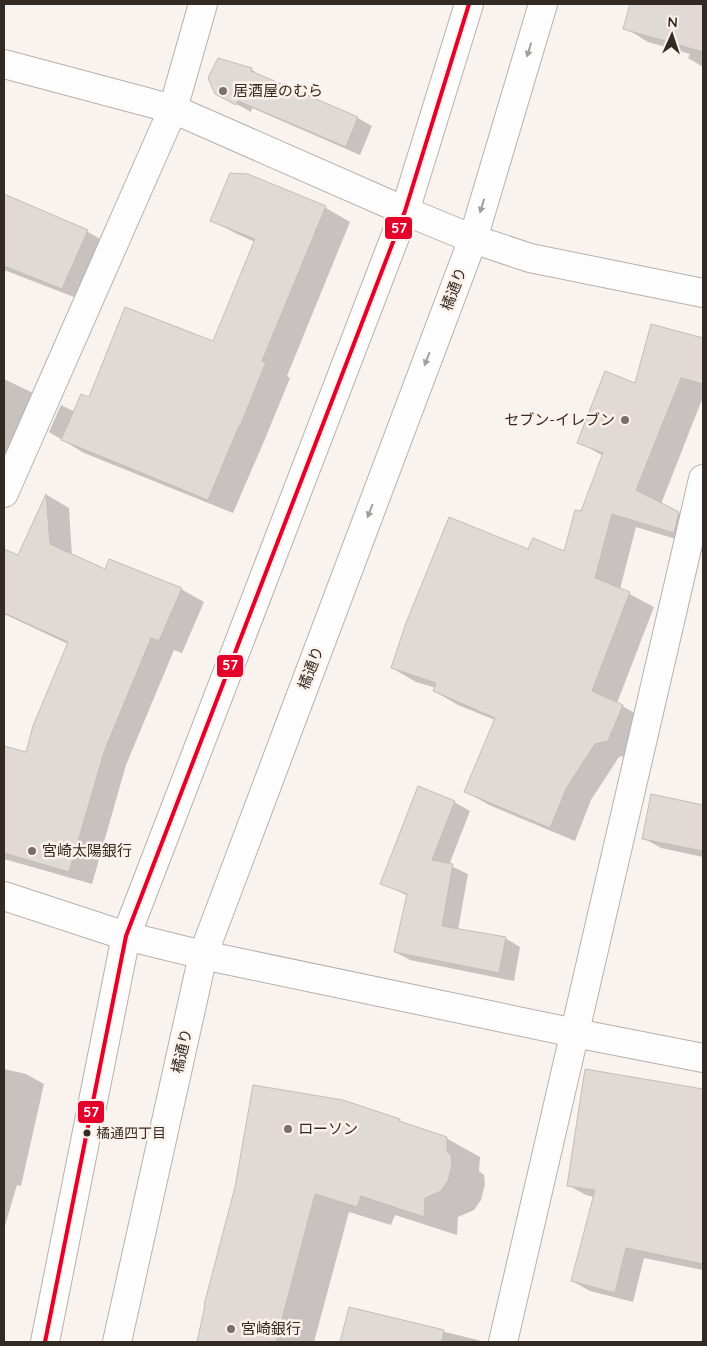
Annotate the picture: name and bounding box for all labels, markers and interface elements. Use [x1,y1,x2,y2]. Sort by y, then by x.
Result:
north arrow [647,10,697,60]
text: N [667,13,678,31]
one-way arrow [524,43,532,58]
place label: 居酒屋のむら [233,81,323,100]
marker: 居酒屋のむら [217,85,229,97]
one-way arrow [478,199,486,214]
line badge: 57 [384,216,413,240]
text: 57 [391,219,407,237]
street label: 橘通り [437,264,470,313]
one-way arrow [423,352,431,367]
place label: セブン-イレブン [504,410,615,429]
marker: セブン-イレブン [619,414,631,426]
one-way arrow [366,504,374,519]
street label: 橘通り [294,643,327,692]
line badge: 57 [216,654,244,678]
text: 57 [222,656,238,674]
place label: 宮崎太陽銀行 [42,841,132,860]
marker: 宮崎太陽銀行 [26,845,38,857]
street label: 橘通り [167,1027,196,1075]
line badge: 57 [77,1100,105,1124]
text: 57 [83,1103,99,1121]
place label: ローソン [298,1119,358,1138]
marker: ローソン [282,1123,294,1135]
place label: 橘通四丁目 [96,1124,166,1142]
marker: 橘通四丁目 [82,1128,92,1138]
place label: 宮崎銀行 [241,1319,301,1338]
marker: 宮崎銀行 [225,1323,237,1335]

